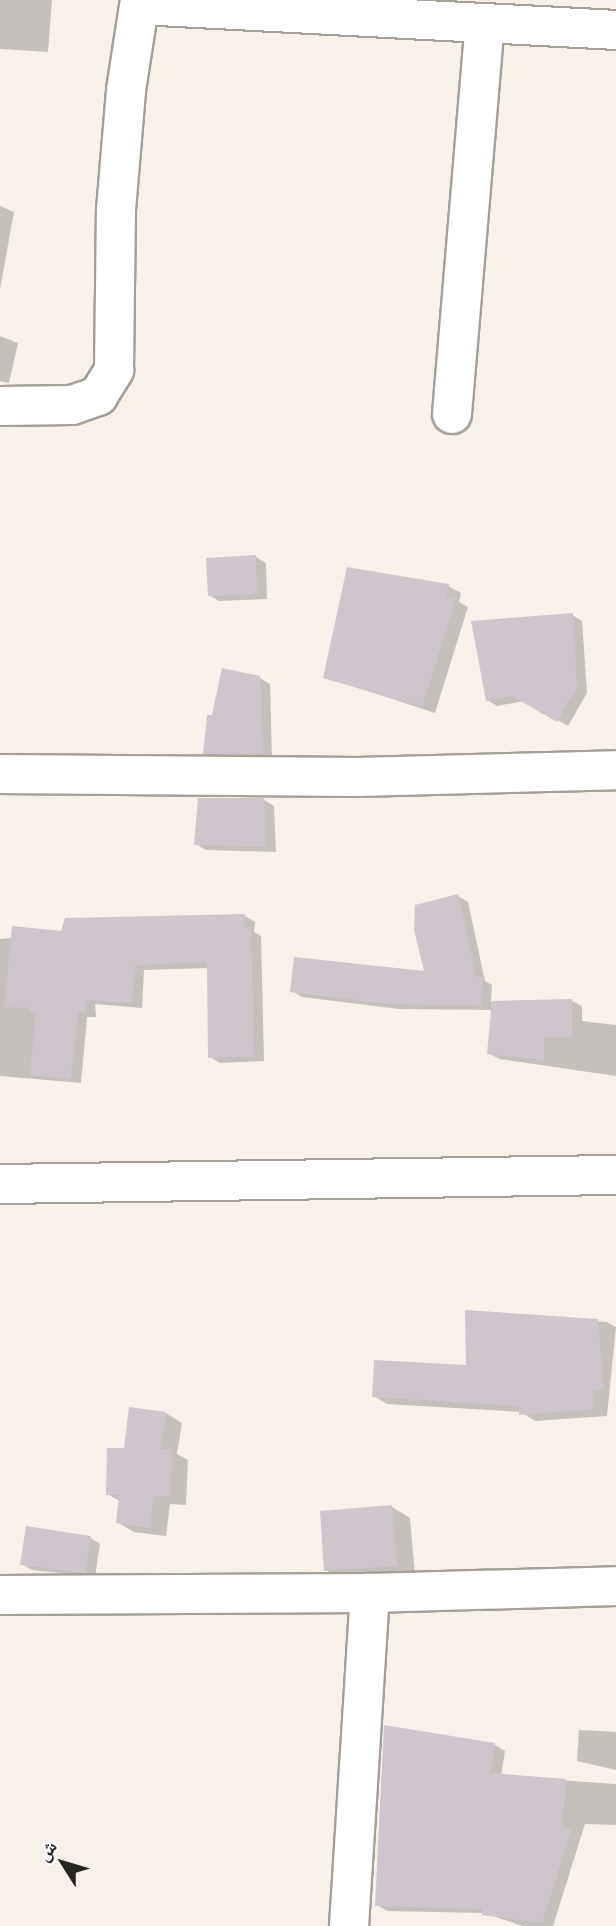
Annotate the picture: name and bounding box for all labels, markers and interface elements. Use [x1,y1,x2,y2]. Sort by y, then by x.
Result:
north arrow [28,1828,98,1898]
text: ش [30,1834,62,1866]

